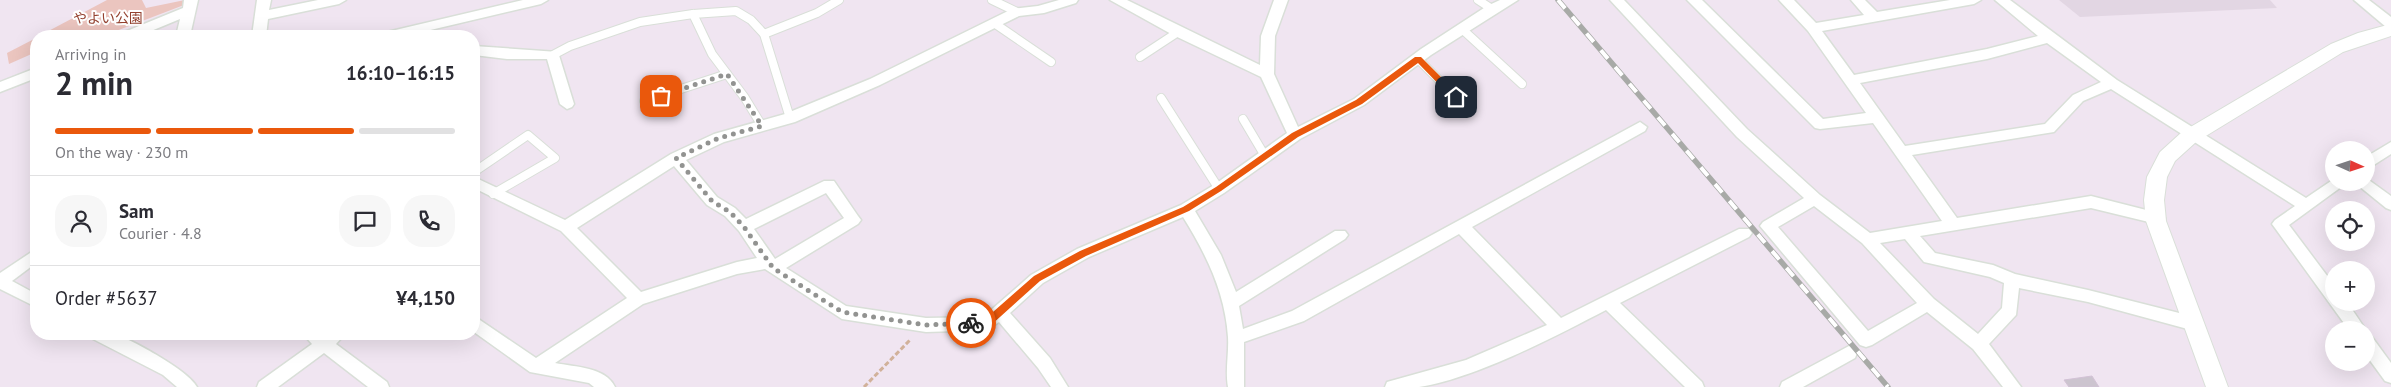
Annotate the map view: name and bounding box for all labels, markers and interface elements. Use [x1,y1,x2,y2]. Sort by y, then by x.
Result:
park label: やよい公園 [73,9,143,27]
text: Arriving in [55,44,126,64]
text: 16:10–16:15 [346,61,455,85]
text: 2 min [55,62,133,104]
pin [640,75,682,117]
pin [1435,76,1477,118]
icon: bag [647,82,675,110]
icon: home [1442,83,1470,111]
north arrow [2325,141,2375,191]
map controls [2325,141,2375,371]
text: On the way · 230 m [55,142,188,162]
button: person [55,195,107,247]
button: chat [339,195,391,247]
button: phone [403,195,455,247]
text: Sam [119,199,154,223]
button: locate [2325,201,2375,251]
text: Courier · 4.8 [119,223,202,243]
button: + [2325,261,2375,311]
text: Order #5637 [55,286,158,310]
text: ¥4,150 [396,286,455,310]
courier [946,298,996,348]
icon: bike [957,309,985,337]
button: − [2325,321,2375,371]

